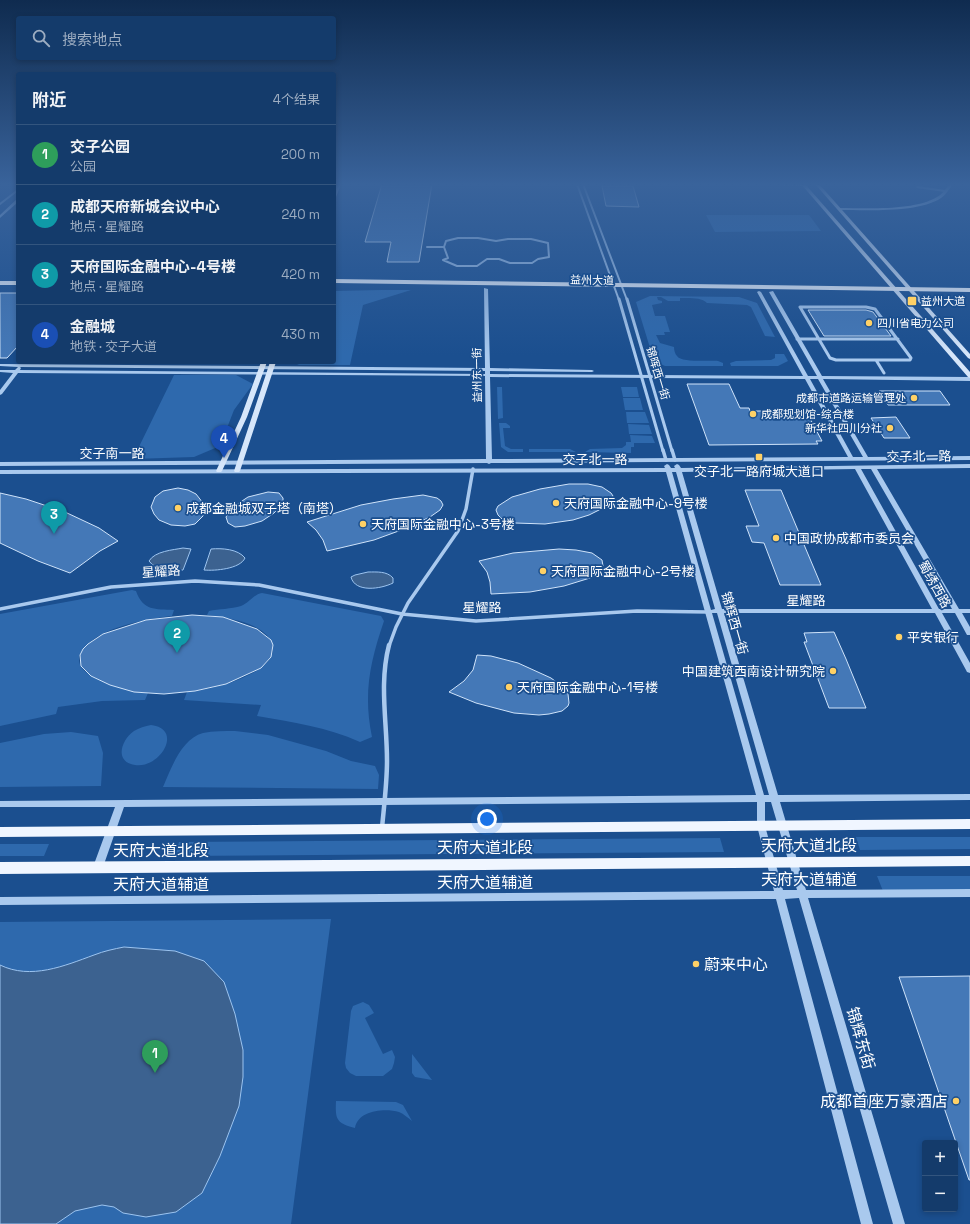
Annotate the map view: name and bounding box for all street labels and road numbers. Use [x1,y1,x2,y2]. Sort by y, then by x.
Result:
street label: 益州大道 [570,273,614,287]
street label: 锦晖西一街 [643,345,673,401]
street label: 益州东一街 [470,347,484,403]
street label: 交子南一路 [79,445,145,462]
street label: 交子北一路 [886,447,952,466]
street label: 交子北一路 [562,451,628,468]
street label: 蜀绣西路 [915,557,955,611]
street label: 星耀路 [141,562,181,581]
street label: 锦辉西一街 [717,590,752,657]
street label: 星耀路 [786,592,826,609]
street label: 星耀路 [462,599,502,616]
street label: 天府大道北段 [761,835,857,856]
street label: 天府大道北段 [437,837,533,858]
street label: 天府大道北段 [113,840,209,861]
street label: 天府大道辅道 [761,869,857,890]
street label: 天府大道辅道 [437,872,533,893]
street label: 天府大道辅道 [113,874,209,895]
street label: 锦辉东街 [842,1004,879,1072]

